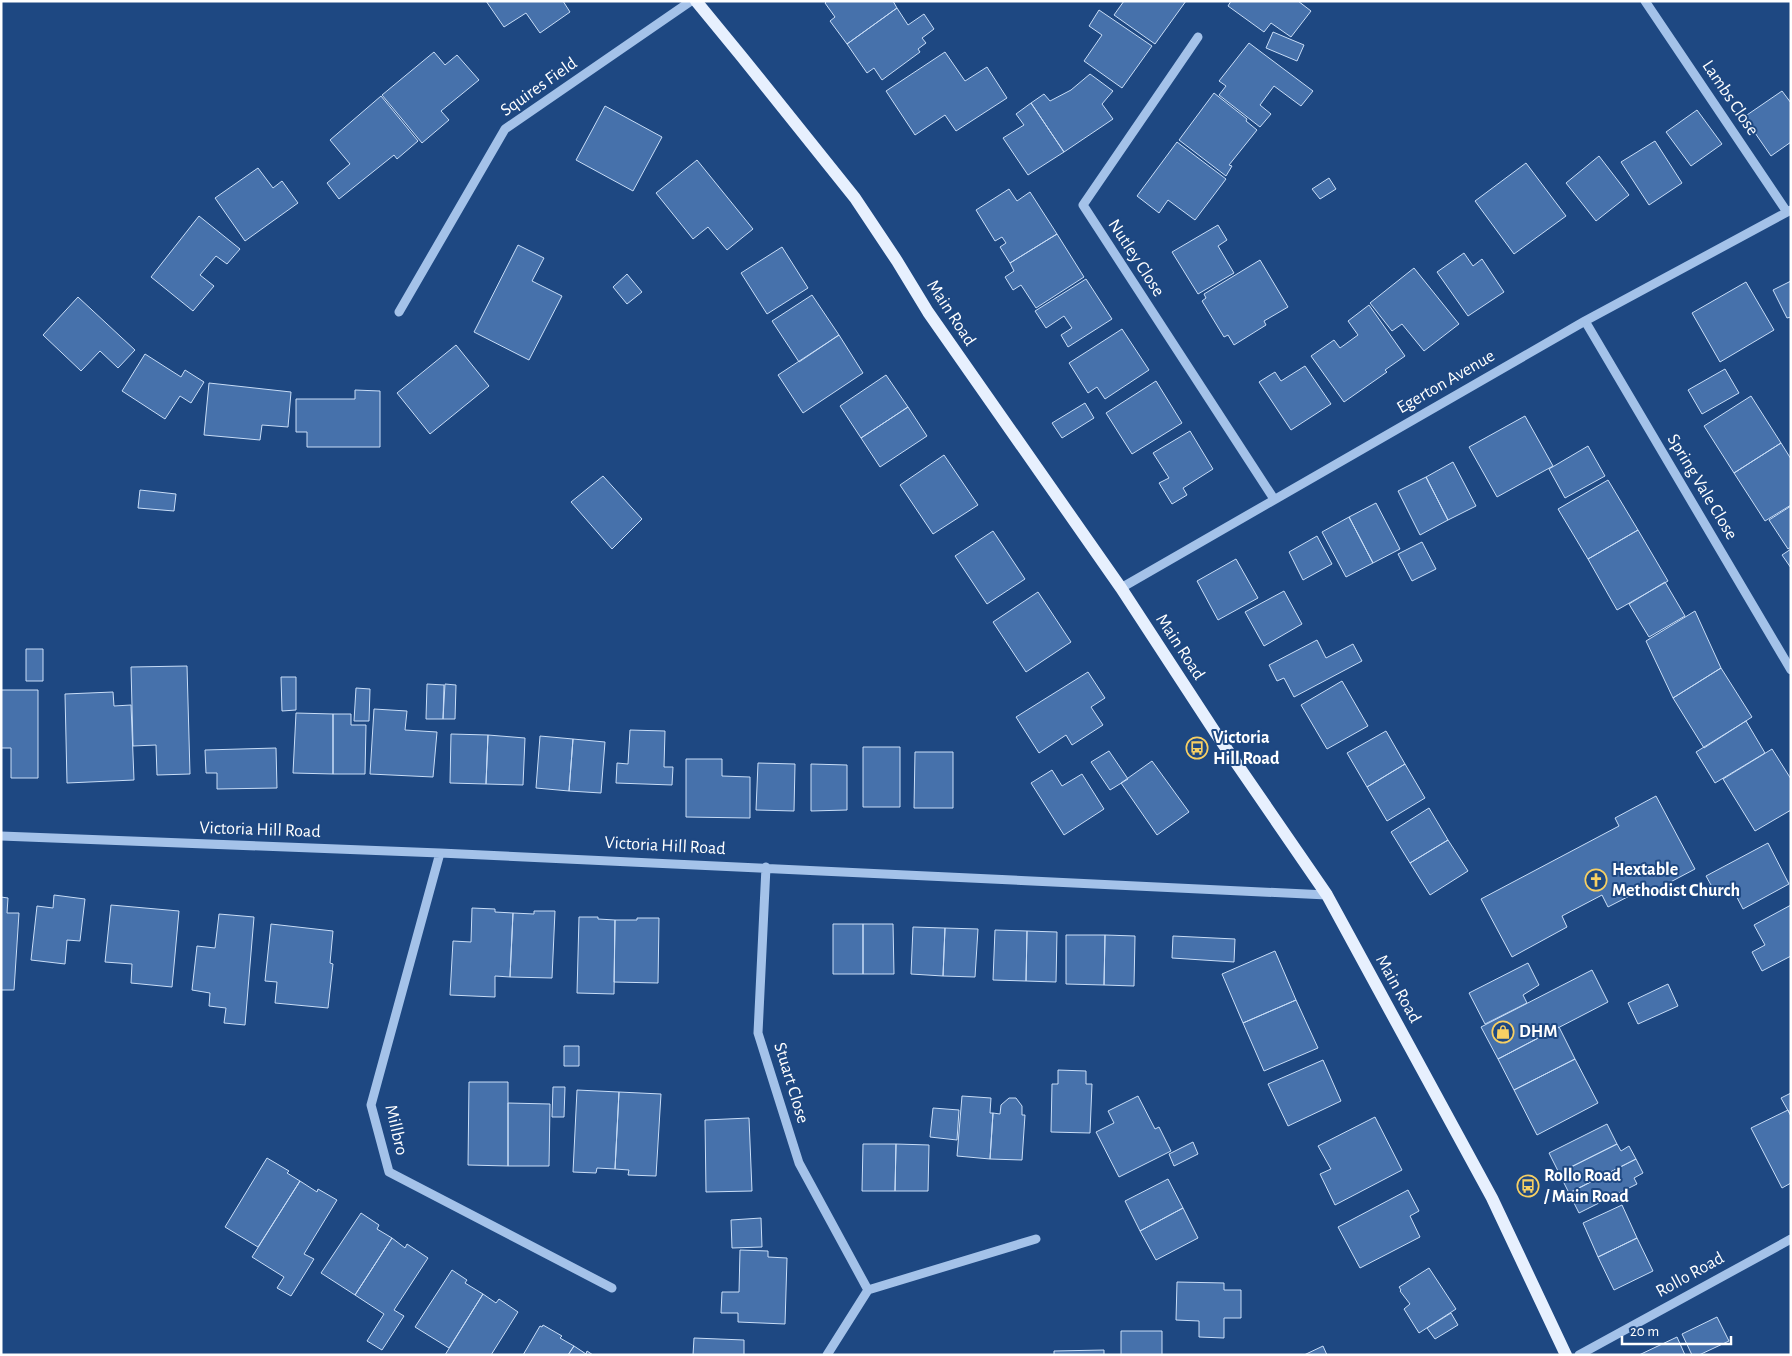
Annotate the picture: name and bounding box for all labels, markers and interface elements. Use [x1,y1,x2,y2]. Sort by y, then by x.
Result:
street label: Squires Field [497,54,581,120]
street label: Lambs Close [1698,57,1762,139]
street label: Nutley Close [1104,216,1168,300]
street label: Main Road [923,277,979,349]
street label: Egerton Avenue [1394,347,1498,417]
street label: Spring Vale Close [1664,431,1740,543]
street label: Main Road [1152,611,1208,683]
place label: Victoria Hill Road [1213,729,1280,768]
bus stop icon: Victoria Hill Road [1185,736,1209,760]
street label: Victoria Hill Road [199,819,321,841]
street label: Victoria Hill Road [604,834,726,858]
place label: Hextable Methodist Church [1612,861,1740,900]
church icon: Hextable Methodist Church [1584,868,1608,892]
street label: Main Road [1372,952,1424,1026]
shop icon: DHM [1491,1020,1515,1044]
place label: DHM [1519,1023,1558,1041]
street label: Stuart Close [770,1040,812,1126]
street label: Millbro [381,1103,411,1157]
place label: Rollo Road / Main Road [1543,1167,1629,1206]
bus stop icon: Rollo Road / Main Road [1516,1174,1540,1198]
street label: Rollo Road [1653,1249,1727,1301]
scale bar [1622,1314,1731,1346]
text: 20 m [1630,1324,1659,1339]

